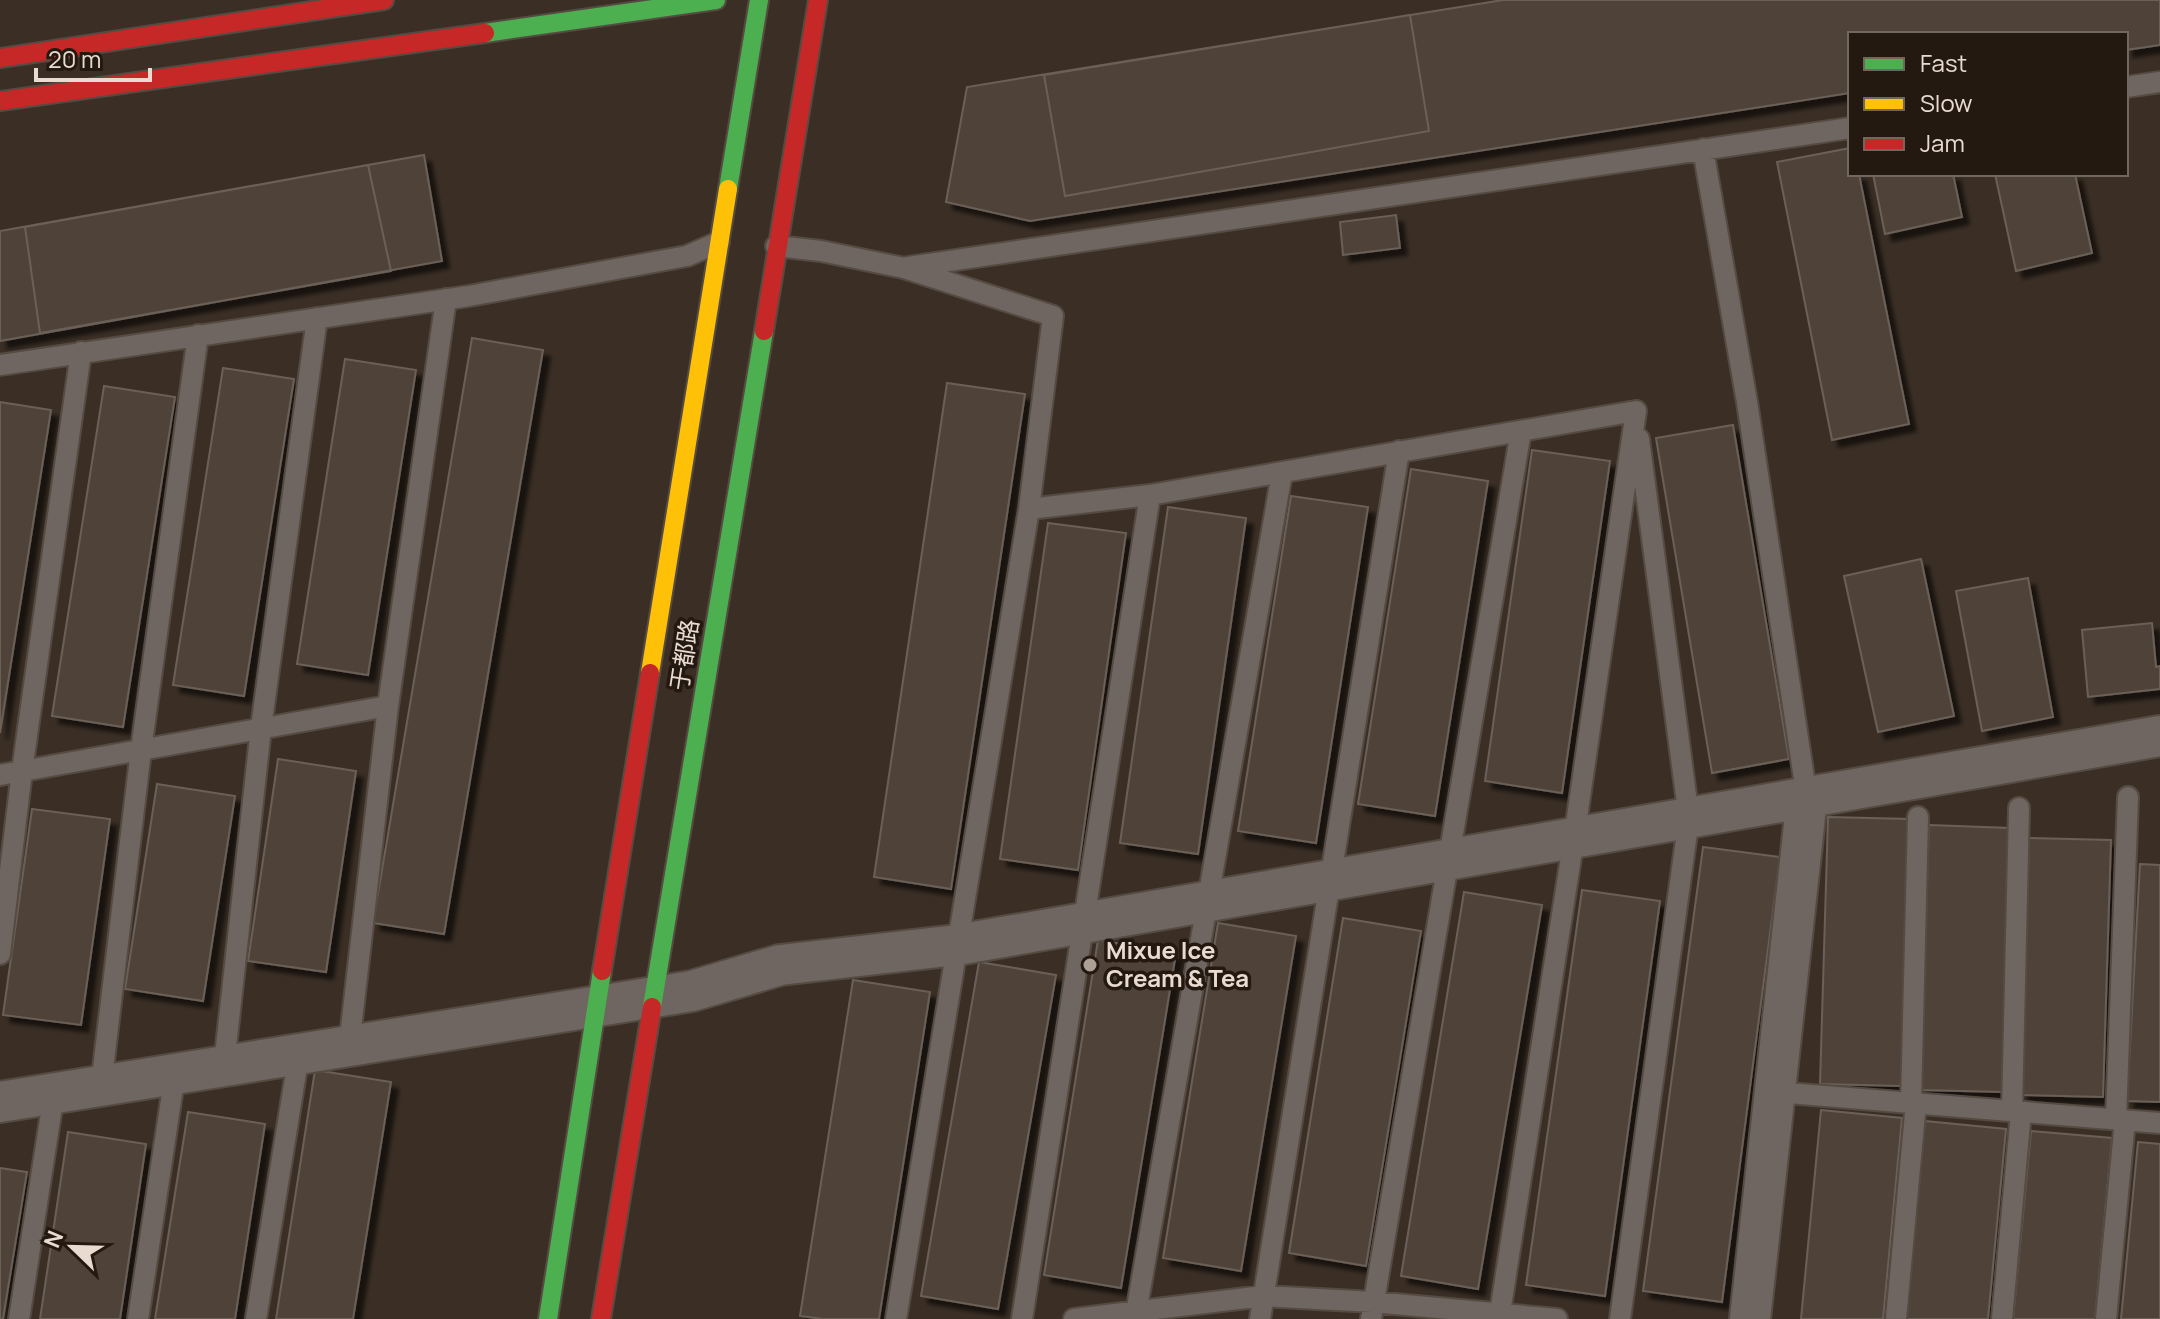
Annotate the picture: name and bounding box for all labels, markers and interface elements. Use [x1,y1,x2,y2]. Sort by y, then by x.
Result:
scale bar [36,32,150,82]
legend [1848,32,2128,176]
text: 20 m [48,42,101,75]
text: Fast [1920,46,1967,79]
text: Slow [1920,86,1973,119]
text: Jam [1920,126,1965,159]
street label: 于都路 [662,617,705,693]
place label: Mixue Ice Cream & Tea [1106,933,1249,994]
marker: Mixue Ice Cream & Tea [1081,956,1099,974]
north arrow [32,1207,112,1287]
text: N [37,1226,70,1252]

